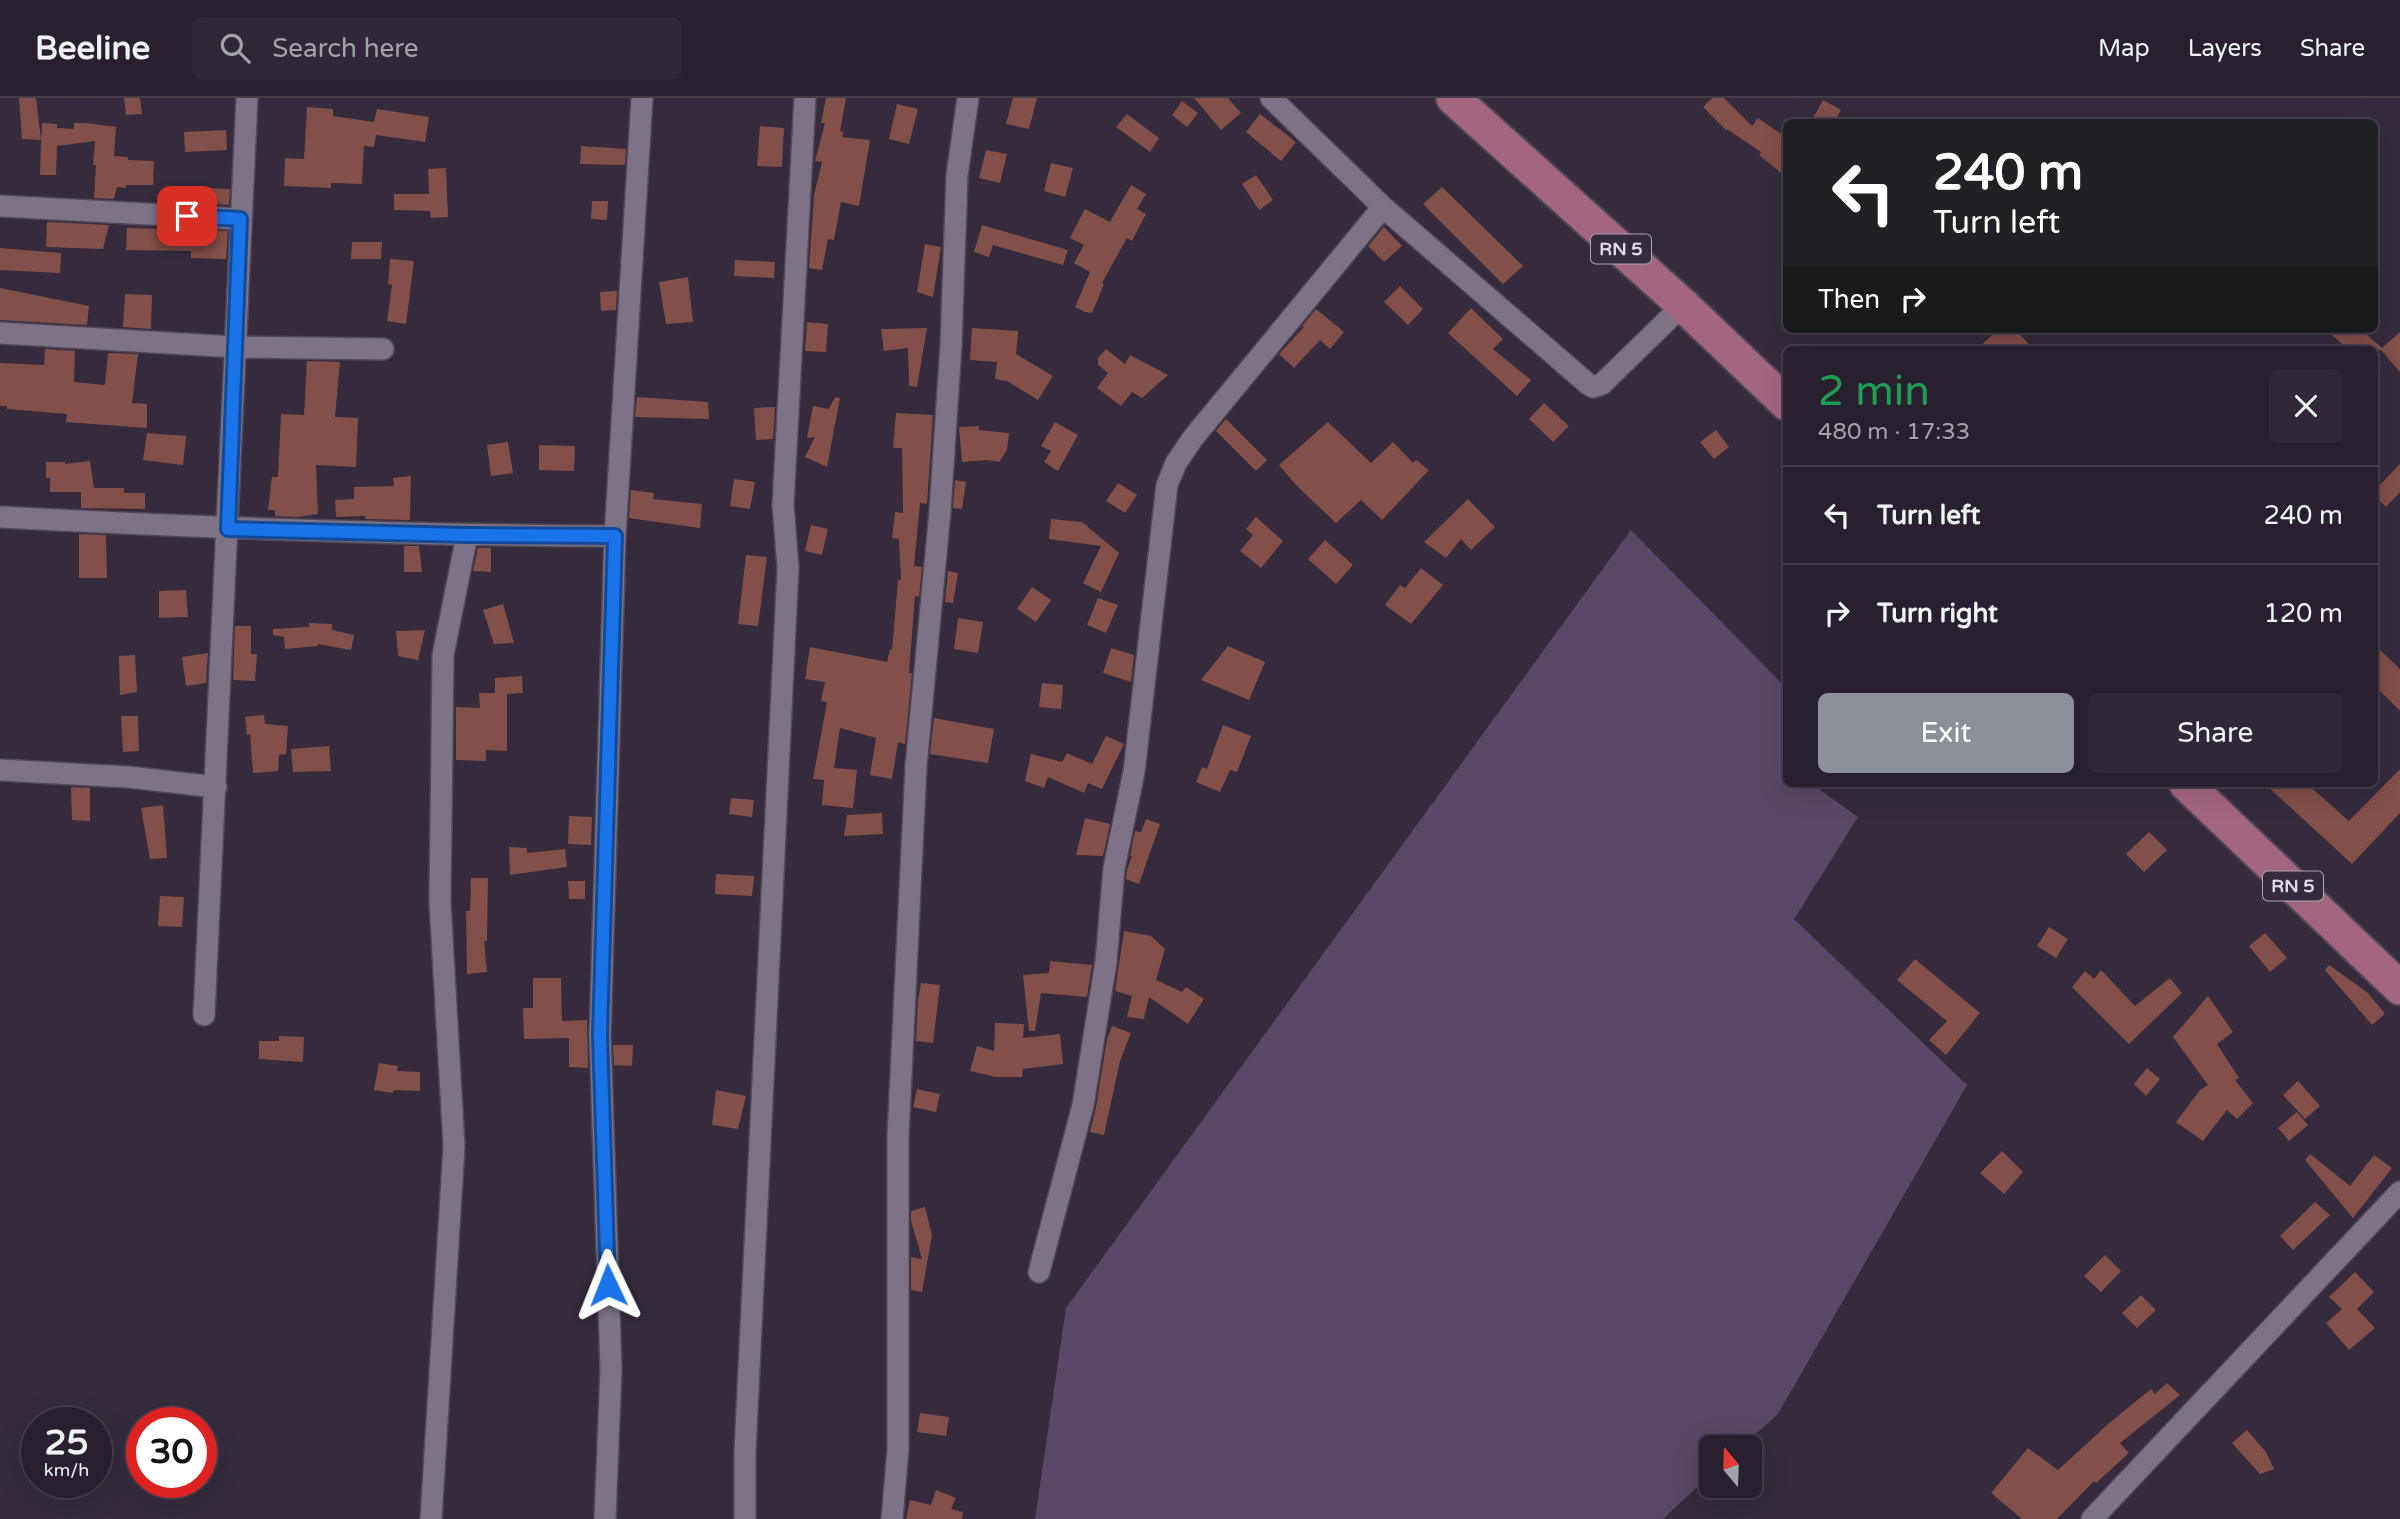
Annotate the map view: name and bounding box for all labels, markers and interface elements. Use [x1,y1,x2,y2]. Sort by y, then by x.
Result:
search box [192,17,682,80]
text: Beeline [35,29,150,68]
icon: search [216,29,254,67]
text: Search here [272,33,418,64]
text: Map [2098,34,2150,63]
text: Layers [2188,34,2262,63]
text: Share [2300,34,2365,63]
text: 240 m [1933,144,2083,203]
icon: left [1818,147,1909,238]
pin [157,186,217,246]
icon: arrive [168,197,206,235]
text: Turn left [1933,204,2060,242]
road number: RN 5 [1591,234,1651,264]
icon: right [1894,280,1932,318]
text: Then [1818,284,1880,315]
text: 2 min [1818,366,1930,417]
button: close [2269,369,2343,443]
text: 480 m · 17:33 [1818,418,1970,446]
icon: left [1818,496,1856,534]
text: Turn left [1877,500,1980,531]
text: 240 m [2263,500,2343,531]
icon: right [1818,594,1856,632]
text: Turn right [1877,598,1998,629]
text: 120 m [2263,598,2343,629]
button: Exit [1818,693,2074,773]
button: Share [2088,693,2343,773]
road number: RN 5 [2263,872,2323,900]
position arrow [571,1248,645,1322]
speed limit sign: 30 [126,1407,217,1498]
text: 25 [45,1422,88,1464]
north arrow [1699,1435,1762,1498]
map controls [1699,1435,1762,1498]
text: km/h [44,1459,89,1481]

